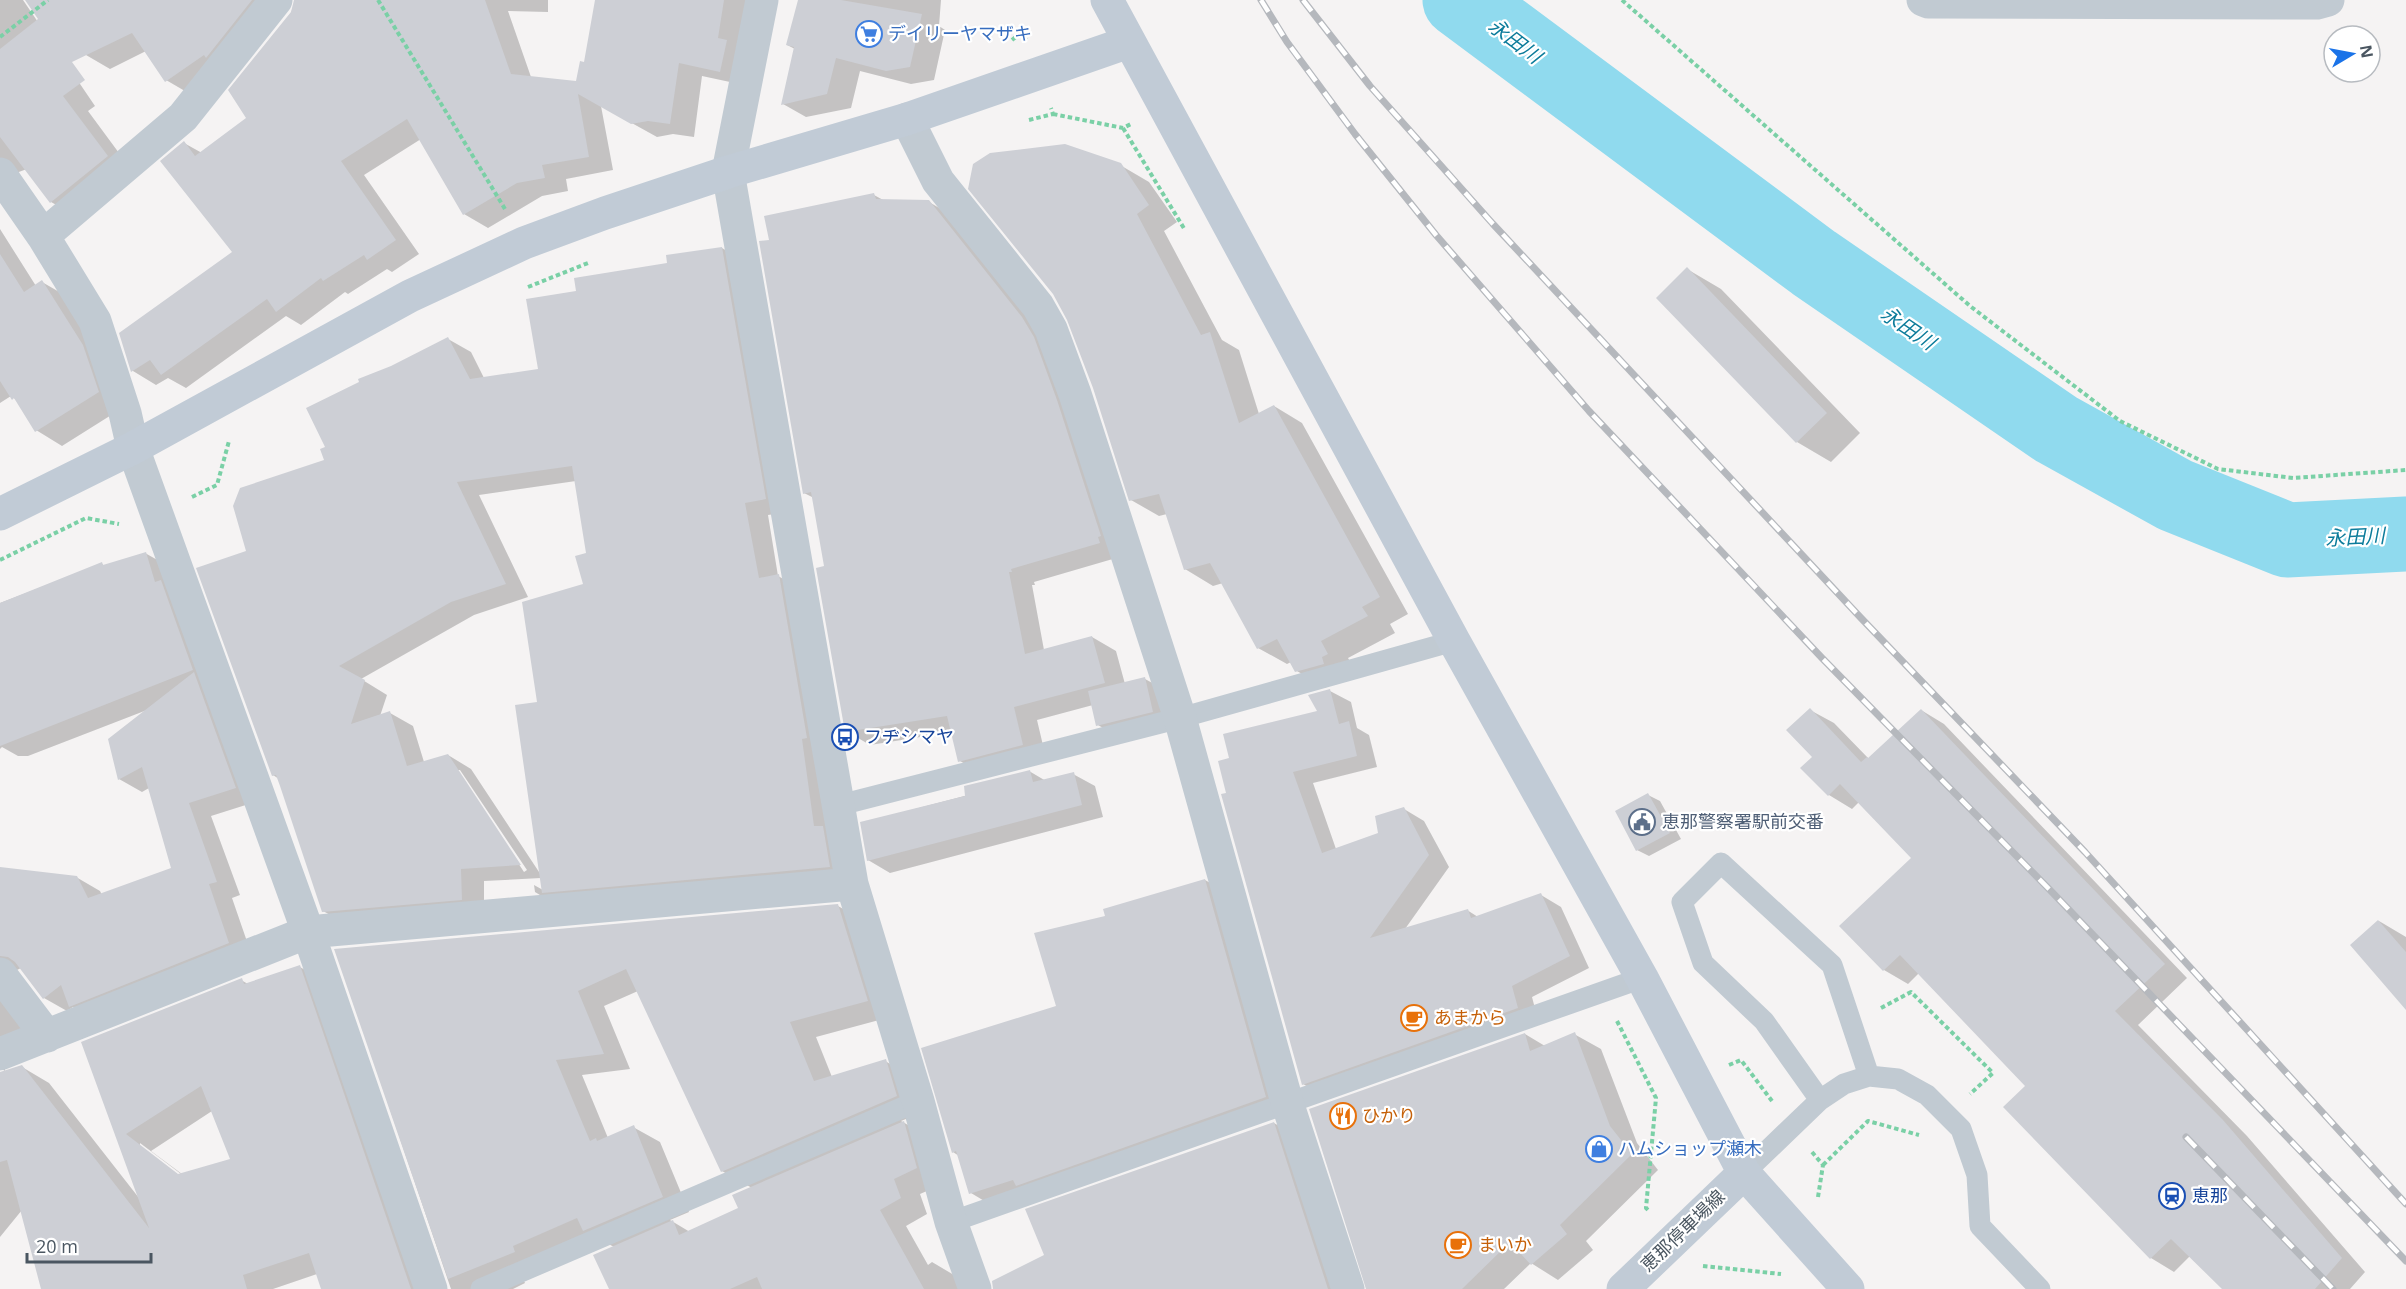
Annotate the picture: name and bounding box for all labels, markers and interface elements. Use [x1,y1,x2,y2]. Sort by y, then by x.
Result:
water label: 永田川 [1483,12,1549,71]
supermarket icon: デイリーヤマザキ [854,19,884,49]
place label: デイリーヤマザキ [888,21,1032,45]
north arrow [2322,24,2382,84]
text: N [2355,43,2379,60]
water label: 永田川 [1876,300,1942,357]
water label: 永田川 [2324,521,2388,552]
bus stop icon: フヂシマヤ [830,722,860,752]
place label: フヂシマヤ [864,724,954,748]
public building icon: 恵那警察署駅前交番 [1627,807,1657,837]
place label: 恵那警察署駅前交番 [1662,809,1824,833]
cafe icon: あまから [1399,1003,1429,1033]
place label: あまから [1434,1005,1506,1029]
restaurant icon: ひかり [1328,1101,1358,1131]
place label: ひかり [1362,1103,1416,1127]
shop icon: ハムショップ瀬木 [1584,1134,1614,1164]
place label: ハムショップ瀬木 [1618,1136,1762,1160]
station icon: 恵那 [2157,1181,2187,1211]
place label: 恵那 [2192,1183,2228,1207]
street label: 恵那停車場線 [1635,1184,1729,1276]
scale bar [27,1226,152,1264]
cafe icon: まいか [1443,1230,1473,1260]
place label: まいか [1478,1232,1532,1256]
text: 20 m [36,1234,78,1258]

